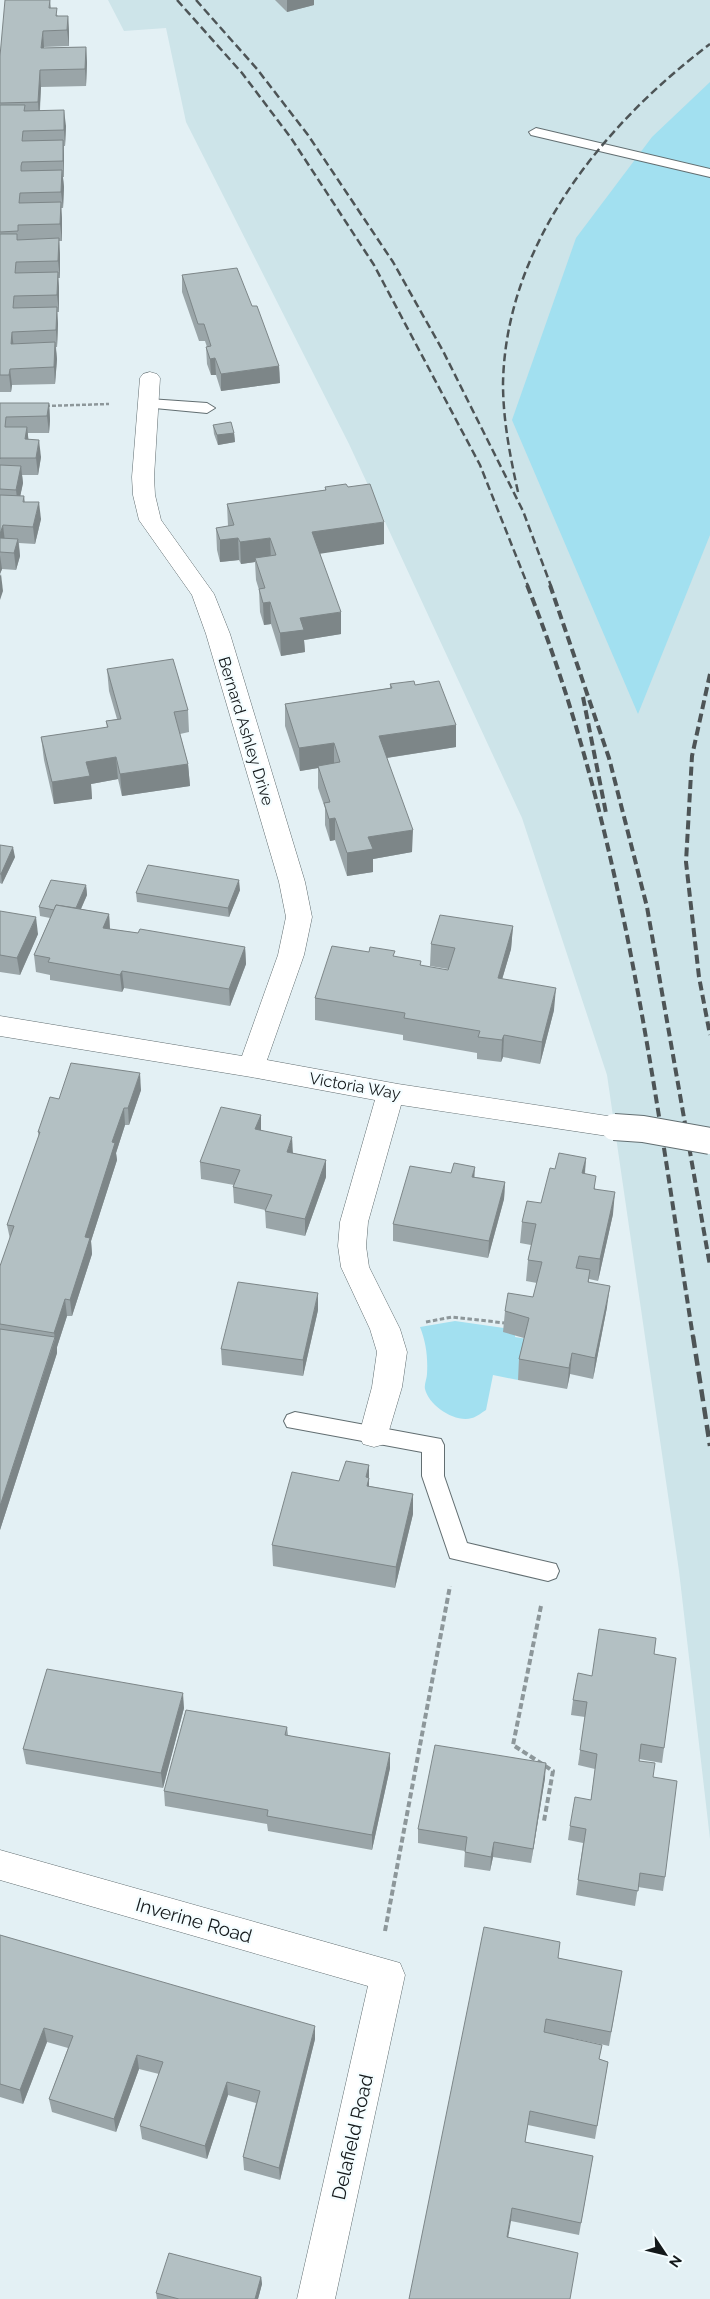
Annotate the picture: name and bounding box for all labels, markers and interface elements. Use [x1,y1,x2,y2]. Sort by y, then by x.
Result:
street label: Bernard Ashley Drive [214,654,278,808]
street label: Victoria Way [308,1069,402,1103]
street label: Inverine Road [133,1893,255,1947]
street label: Delafield Road [327,2072,377,2202]
north arrow [640,2229,690,2279]
text: N [666,2252,685,2270]

